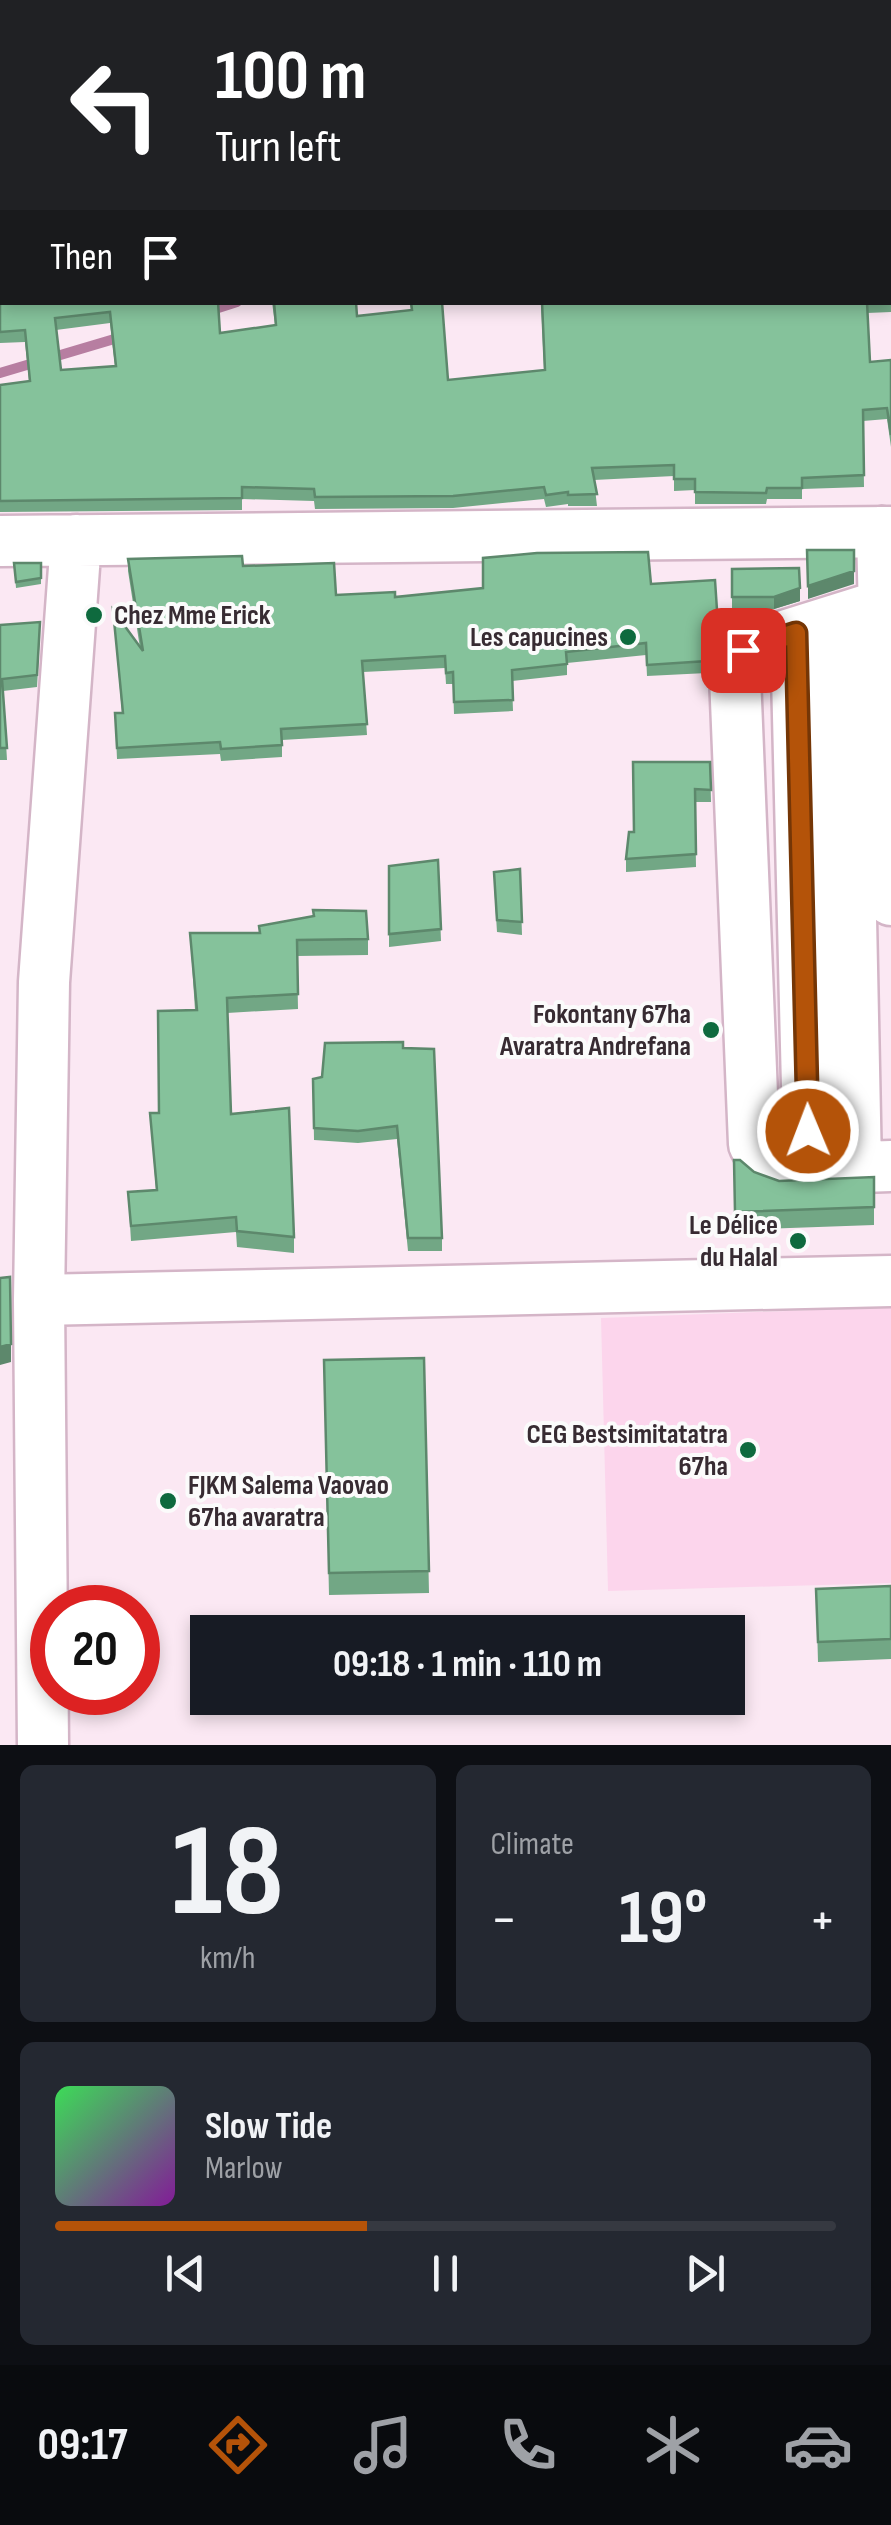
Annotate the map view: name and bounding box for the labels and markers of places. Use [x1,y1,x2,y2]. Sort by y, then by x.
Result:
place label: Chez Mme Erick [114,599,271,632]
marker: Chez Mme Erick [83,604,105,626]
pin [701,608,786,693]
place label: Les capucines [470,621,608,654]
marker: Les capucines [617,626,639,648]
place label: Fokontany 67ha Avaratra Andrefana [499,998,691,1063]
marker: Fokontany 67ha Avaratra Andrefana [700,1019,722,1041]
place label: Le Délice du Halal [689,1209,778,1274]
marker: Le Délice du Halal [787,1230,809,1252]
place label: CEG Bestsimitatatra 67ha [526,1418,728,1483]
marker: CEG Bestsimitatatra 67ha [737,1439,759,1461]
place label: FJKM Salema Vaovao 67ha avaratra [188,1469,389,1534]
marker: FJKM Salema Vaovao 67ha avaratra [157,1490,179,1512]

